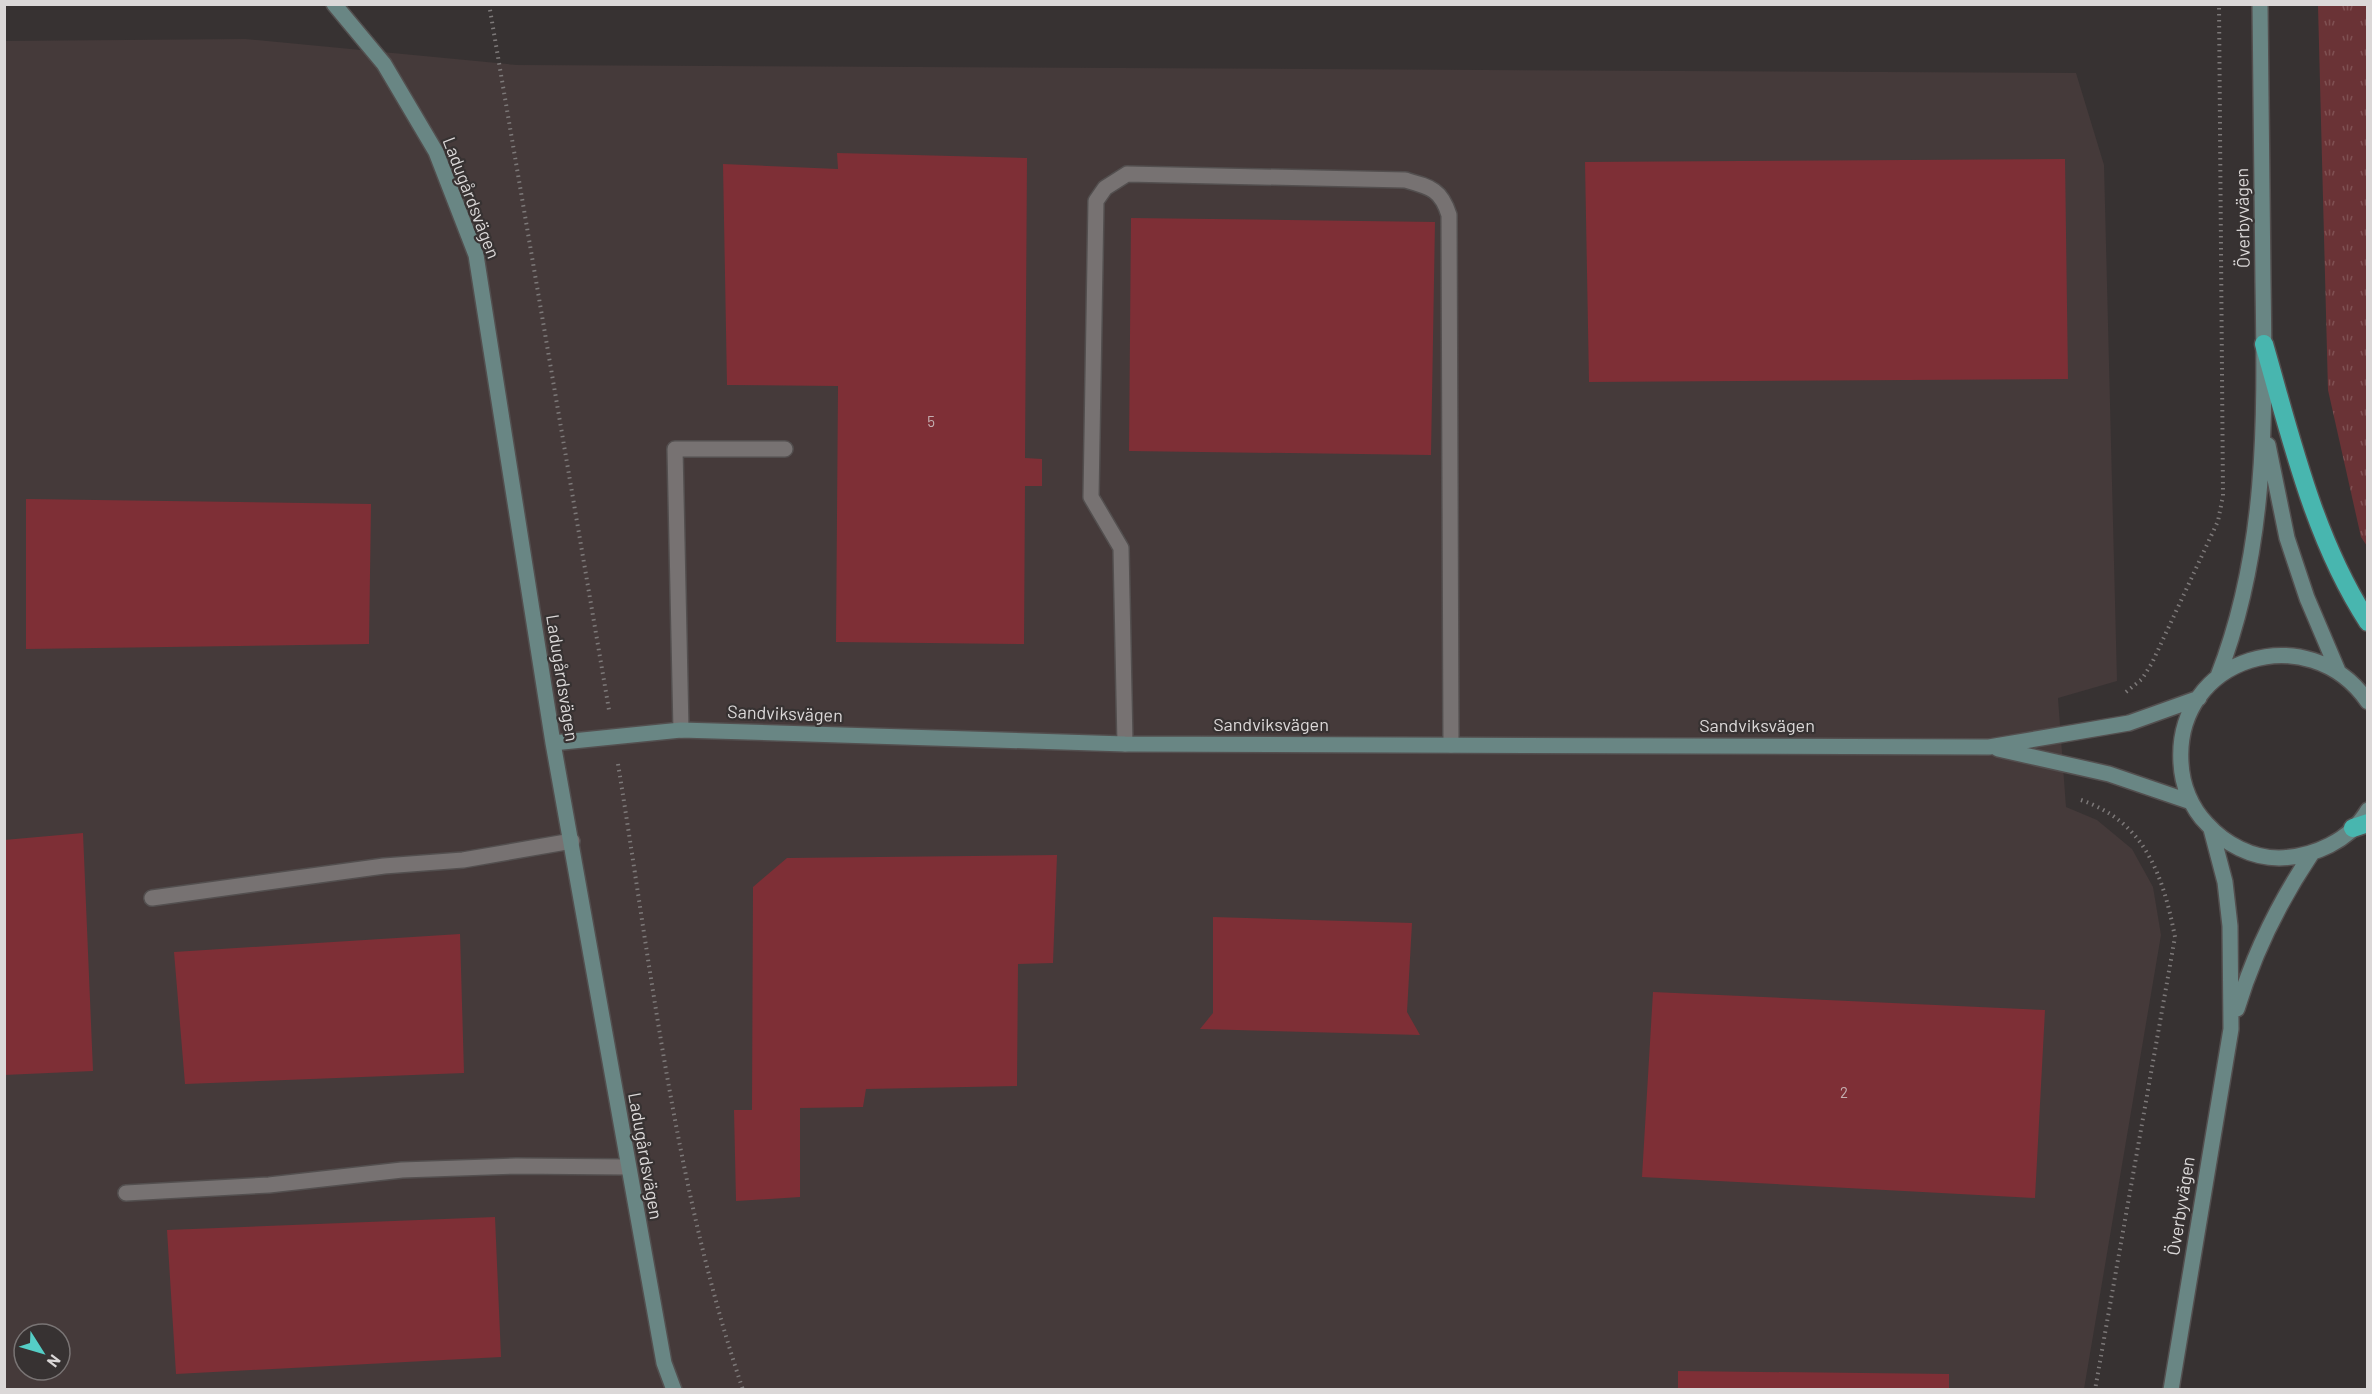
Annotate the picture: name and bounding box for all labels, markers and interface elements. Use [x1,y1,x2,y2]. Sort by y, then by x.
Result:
street label: Ladugårdsvägen [439,134,505,262]
street label: Överbyvägen [2230,168,2254,268]
house number: 5 [927,412,935,430]
street label: Ladugårdsvägen [542,613,584,743]
street label: Sandviksvägen [727,700,843,726]
street label: Sandviksvägen [1213,713,1329,735]
street label: Sandviksvägen [1699,714,1815,736]
house number: 2 [1840,1083,1848,1101]
street label: Ladugårdsvägen [624,1091,668,1221]
street label: Överbyvägen [2161,1155,2199,1257]
north arrow [12,1322,72,1382]
text: N [44,1351,65,1371]

